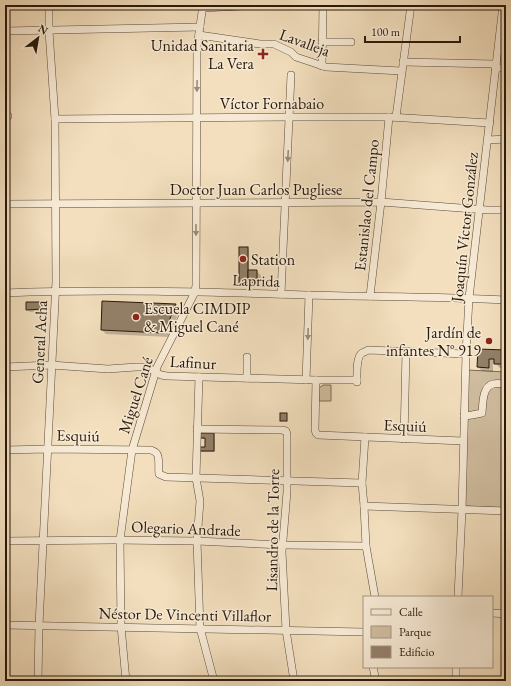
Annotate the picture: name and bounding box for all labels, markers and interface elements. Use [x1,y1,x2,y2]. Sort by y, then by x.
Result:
north arrow [18,18,58,58]
scale bar [365,18,460,44]
text: N [36,21,51,38]
street label: Lavalleja [277,24,334,62]
text: 100 m [371,24,401,40]
place label: Unidad Sanitaria La Vera [151,35,255,74]
marker: Unidad Sanitaria La Vera [257,48,269,60]
one-way arrow [194,80,200,93]
street label: Víctor Fornabaio [220,93,324,114]
street label: Estanislao del Campo [349,138,384,272]
one-way arrow [284,150,291,162]
street label: Joaquín Víctor González [446,151,483,305]
street label: Doctor Juan Carlos Pugliese [170,179,342,200]
one-way arrow [193,224,199,237]
place label: Station [251,249,296,270]
marker: Station [238,254,248,264]
street label: Laprida [232,269,281,292]
place label: Escuela CIMDIP & Miguel Cané [144,298,251,337]
street label: General Acha [27,299,52,384]
marker: Escuela CIMDIP & Miguel Cané [131,312,141,322]
place label: Jardín de infantes N° 919 [386,322,481,361]
one-way arrow [304,328,311,340]
marker: Jardín de infantes N° 919 [484,336,494,346]
street label: Lafinur [169,351,217,374]
street label: Miguel Cané [113,354,158,436]
street label: Esquiú [383,414,428,437]
street label: Esquiú [56,425,100,446]
street label: Lisandro de la Torre [261,468,284,592]
street label: Olegario Andrade [131,516,241,541]
legend [363,596,493,668]
street label: Néstor De Vincenti Villaflor [98,602,272,627]
text: Calle [399,604,423,620]
text: Parque [399,624,431,640]
text: Edificio [399,644,435,660]

